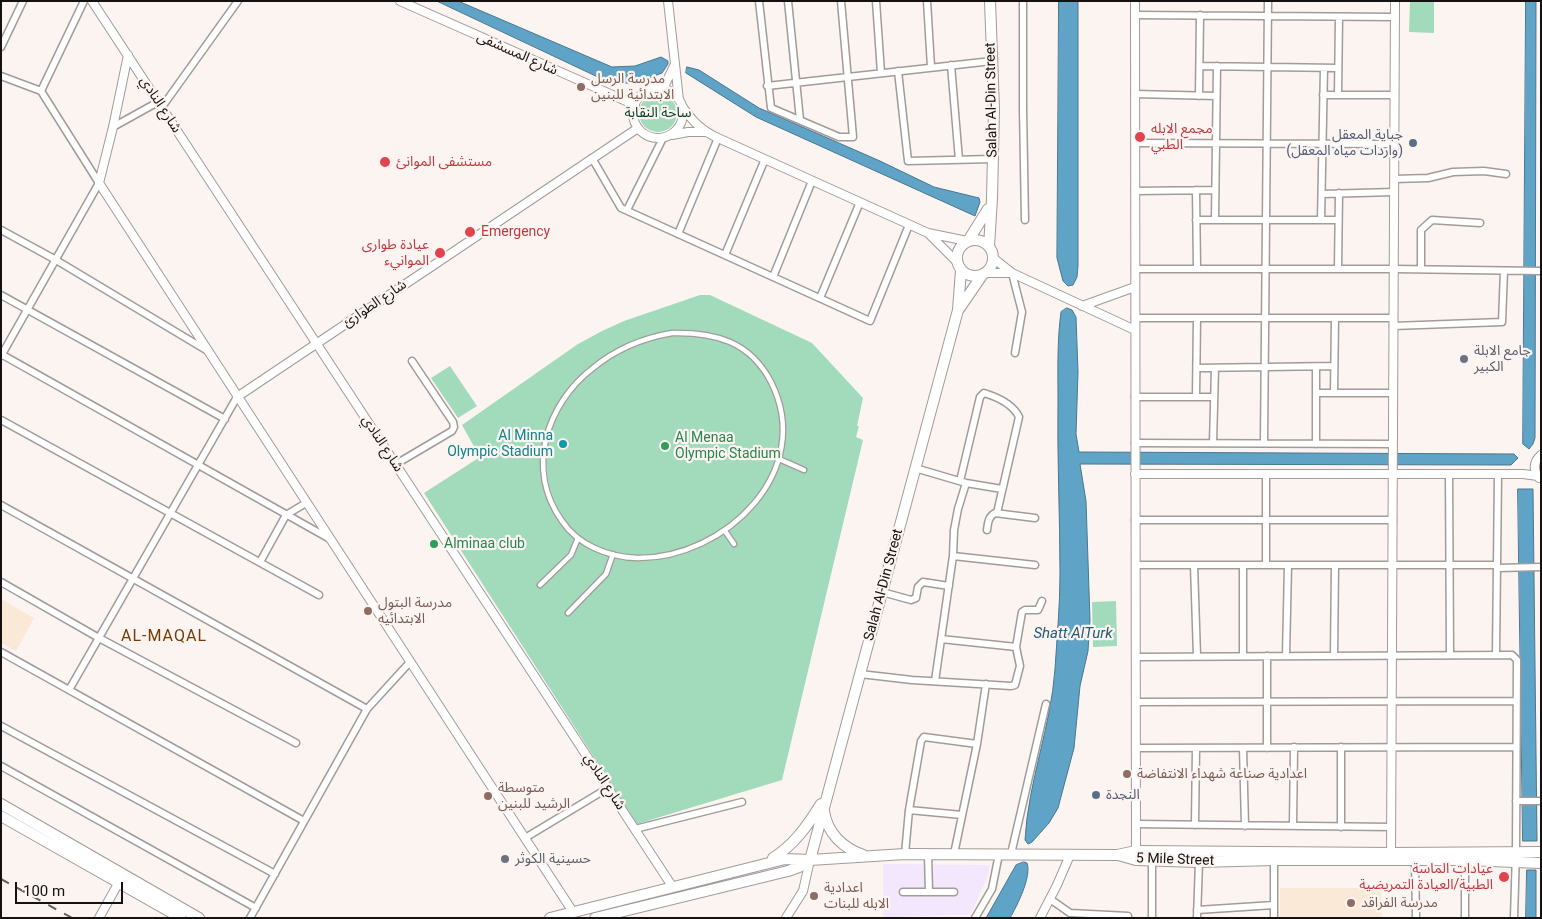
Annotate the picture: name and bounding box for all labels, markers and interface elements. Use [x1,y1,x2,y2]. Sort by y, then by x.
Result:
street label: شارع المسشفى [474,29,560,79]
street label: Salah Al-Din Street [983,42,1001,158]
place label: مدرسة الرسل الابتدائية للبنين [591,71,674,104]
street label: شارع النادي [136,74,184,136]
marker: مدرسة الرسل الابتدائية للبنين [575,81,587,93]
park label: ساحة النقابة [625,105,691,121]
place label: مجمع الابله الطبي [1151,121,1213,154]
place label: جباية المعقل (واردات مياه المعقل) [1286,127,1403,160]
marker: مجمع الابله الطبي [1133,130,1147,144]
marker: جباية المعقل (واردات مياه المعقل) [1407,137,1419,149]
place label: مستشفى الموانئ [396,154,492,170]
marker: مستشفى الموانئ [378,155,392,169]
place label: Emergency [481,224,550,240]
marker: Emergency [463,225,477,239]
place label: عيادة طوارى الموانيء [362,237,429,270]
marker: عيادة طوارى الموانيء [433,246,447,260]
street label: شارع الطوارئ [340,277,410,331]
place label: جامع الابلة الكبير [1474,343,1531,376]
marker: جامع الابلة الكبير [1458,353,1470,365]
street label: شارع النادي [358,413,406,475]
place label: Al Minna Olympic Stadium [447,428,553,461]
place label: Al Menaa Olympic Stadium [675,430,781,462]
marker: Al Minna Olympic Stadium [557,438,569,450]
marker: Al Menaa Olympic Stadium [659,440,671,452]
street label: Salah Al-Din Street [861,527,907,643]
place label: Alminaa club [444,536,525,552]
marker: Alminaa club [428,538,440,550]
place label: مدرسة البتول الابتدائيه [378,595,452,628]
marker: مدرسة البتول الابتدائيه [362,605,374,617]
water label: Shatt AlTurk [1033,625,1113,643]
district label: AL-MAQAL [120,627,208,647]
street label: شارع النادي [580,751,628,813]
place label: اعدادية صناعة شهداء الانتفاضة [1137,766,1307,782]
marker: اعدادية صناعة شهداء الانتفاضة [1121,768,1133,780]
place label: متوسطة الرشيد للبنين [498,780,570,812]
place label: النجدة [1106,787,1140,803]
marker: النجدة [1090,789,1102,801]
marker: متوسطة الرشيد للبنين [482,790,494,802]
street label: 5 Mile Street [1136,850,1214,870]
place label: حسينية الكوثر [515,851,591,867]
marker: حسينية الكوثر [499,853,511,865]
place label: عيادات الماسة الطبية/العيادة التمريضية [1359,861,1493,894]
marker: عيادات الماسة الطبية/العيادة التمريضية [1497,870,1511,884]
scale bar [18,872,125,904]
place label: اعدادية الابله للبنات [824,880,889,912]
text: 100 m [23,882,65,900]
marker: اعدادية الابله للبنات [808,890,820,902]
place label: مدرسة الفراقد [1361,895,1438,911]
marker: مدرسة الفراقد [1345,897,1357,909]

